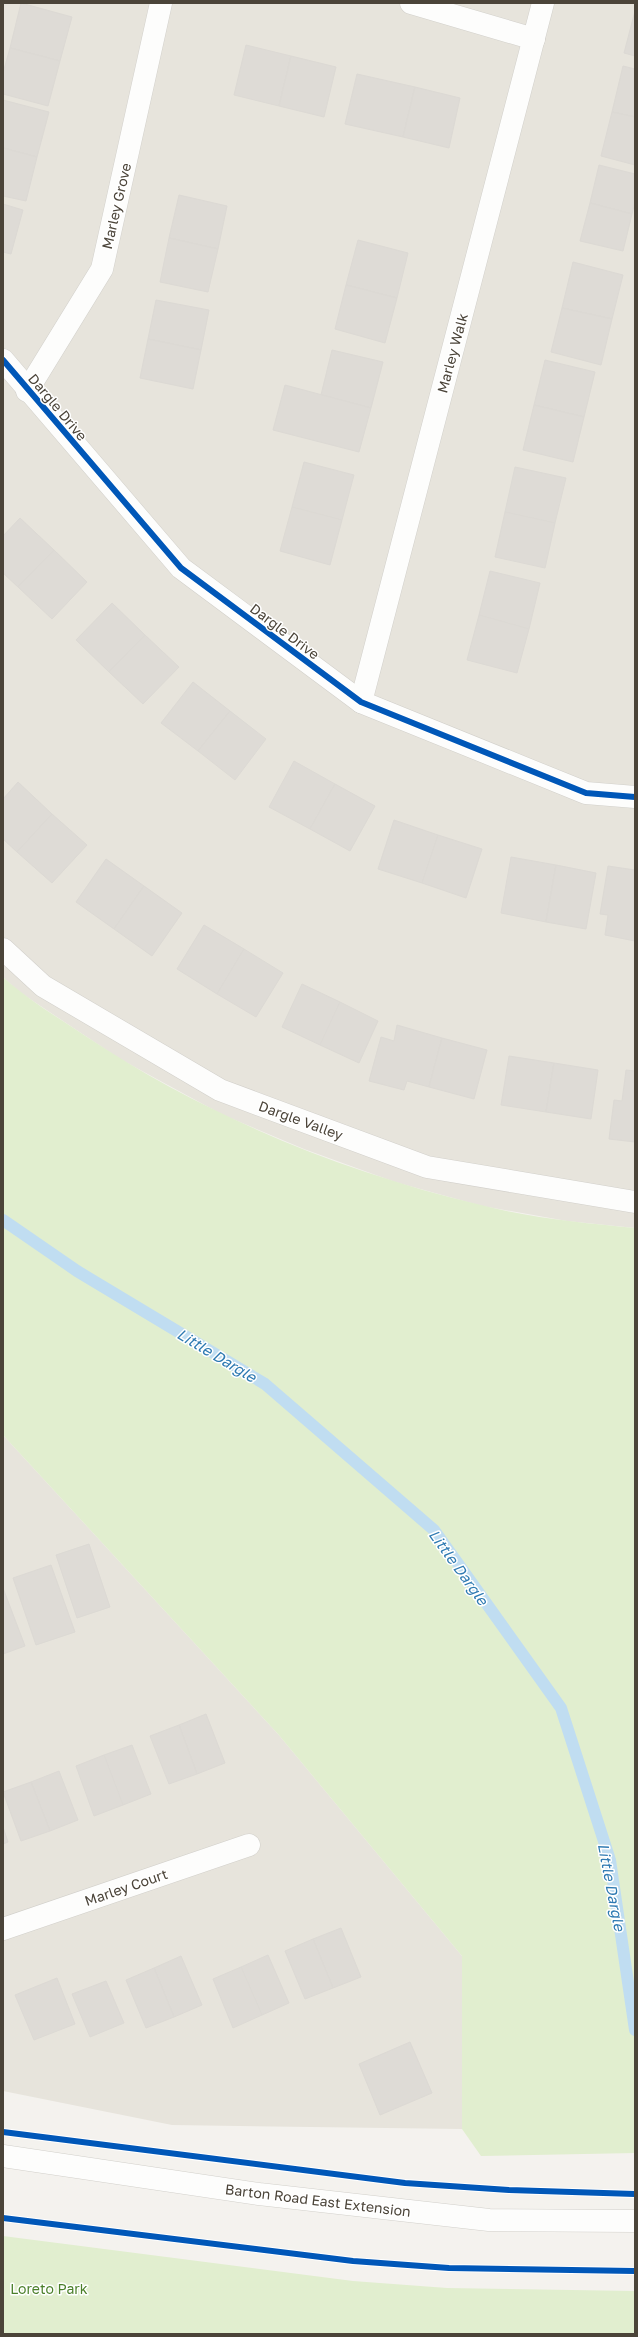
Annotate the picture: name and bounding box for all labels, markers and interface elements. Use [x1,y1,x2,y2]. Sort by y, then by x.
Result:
street label: Marley Grove [98,161,134,251]
street label: Marley Walk [433,311,471,395]
street label: Dargle Drive [25,370,91,444]
street label: Dargle Drive [247,599,323,663]
street label: Dargle Valley [256,1097,346,1143]
water label: Little Dargle [174,1324,261,1387]
water label: Little Dargle [425,1526,493,1610]
water label: Little Dargle [594,1842,630,1934]
street label: Marley Court [82,1865,170,1909]
street label: Barton Road East Extension [224,2180,412,2220]
park label: Loreto Park [10,2280,88,2297]

